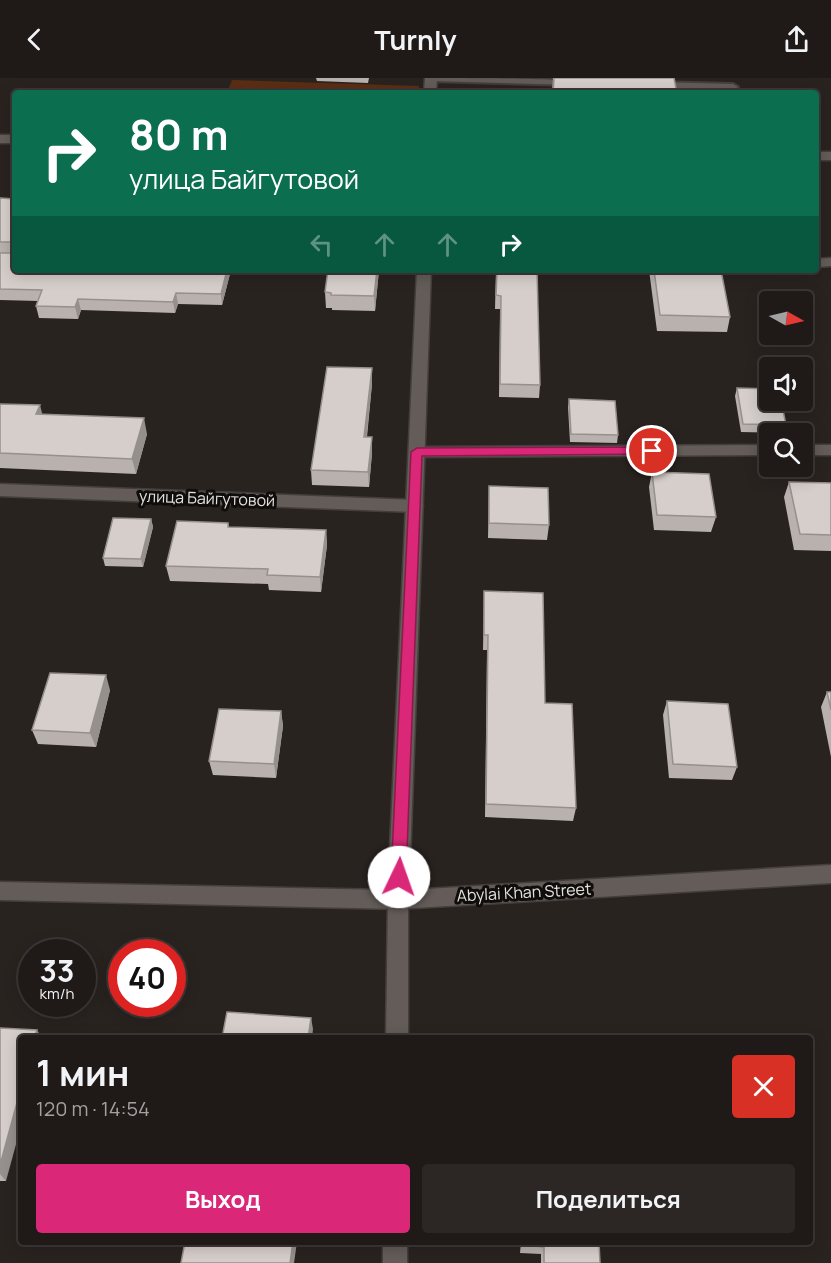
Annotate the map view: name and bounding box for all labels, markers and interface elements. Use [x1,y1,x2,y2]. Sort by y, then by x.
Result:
text: Turnly [374,21,457,58]
icon: back [18,23,51,56]
icon: share [780,23,813,56]
text: 80 m [129,105,229,163]
icon: right [30,114,108,192]
text: улица Байгутовой [129,160,359,197]
icon: left [305,228,338,261]
icon: ahead [368,228,401,261]
icon: ahead [431,228,464,261]
icon: right [494,228,527,261]
north arrow [759,291,813,345]
map controls [759,291,813,477]
button: sound [759,357,813,411]
button: search [759,423,813,477]
pin [626,425,677,476]
icon: arrive [635,434,668,467]
street label: улица Байгутовой [138,485,276,511]
position arrow [367,845,431,909]
street label: Abylai Khan Street [456,877,592,907]
speed limit sign: 40 [108,939,186,1017]
text: 33 [40,950,74,991]
text: km/h [40,983,74,1004]
text: 1 мин [36,1048,129,1097]
button: close [732,1055,795,1118]
text: 120 m · 14:54 [36,1095,150,1122]
button: Выход [36,1164,410,1233]
button: Поделиться [422,1164,795,1233]

